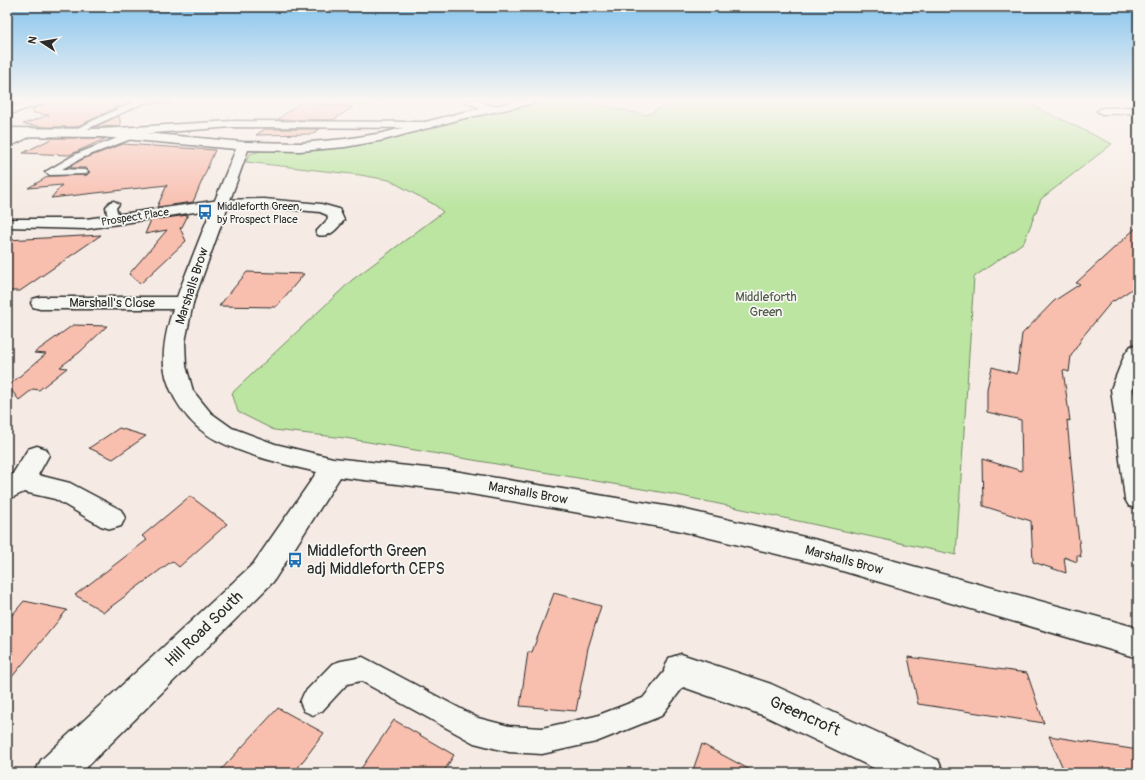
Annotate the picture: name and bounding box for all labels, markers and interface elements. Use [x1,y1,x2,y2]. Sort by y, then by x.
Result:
north arrow [22,22,62,62]
text: N [26,34,40,45]
place label: Middleforth Green, by Prospect Place [217,200,302,226]
bus stop icon: Middleforth Green, by Prospect Place [196,203,214,221]
street label: Prospect Place [100,205,170,229]
street label: Marshalls Brow [172,245,212,327]
park label: Middleforth Green [735,289,797,320]
street label: Marshall's Close [69,295,155,311]
street label: Marshalls Brow [487,478,569,508]
place label: Middleforth Green adj Middleforth CEPS [307,541,445,579]
street label: Marshalls Brow [803,542,885,578]
bus stop icon: Middleforth Green adj Middleforth CEPS [286,551,304,569]
street label: Hill Road South [161,587,247,671]
street label: Greencroft [766,691,844,741]

